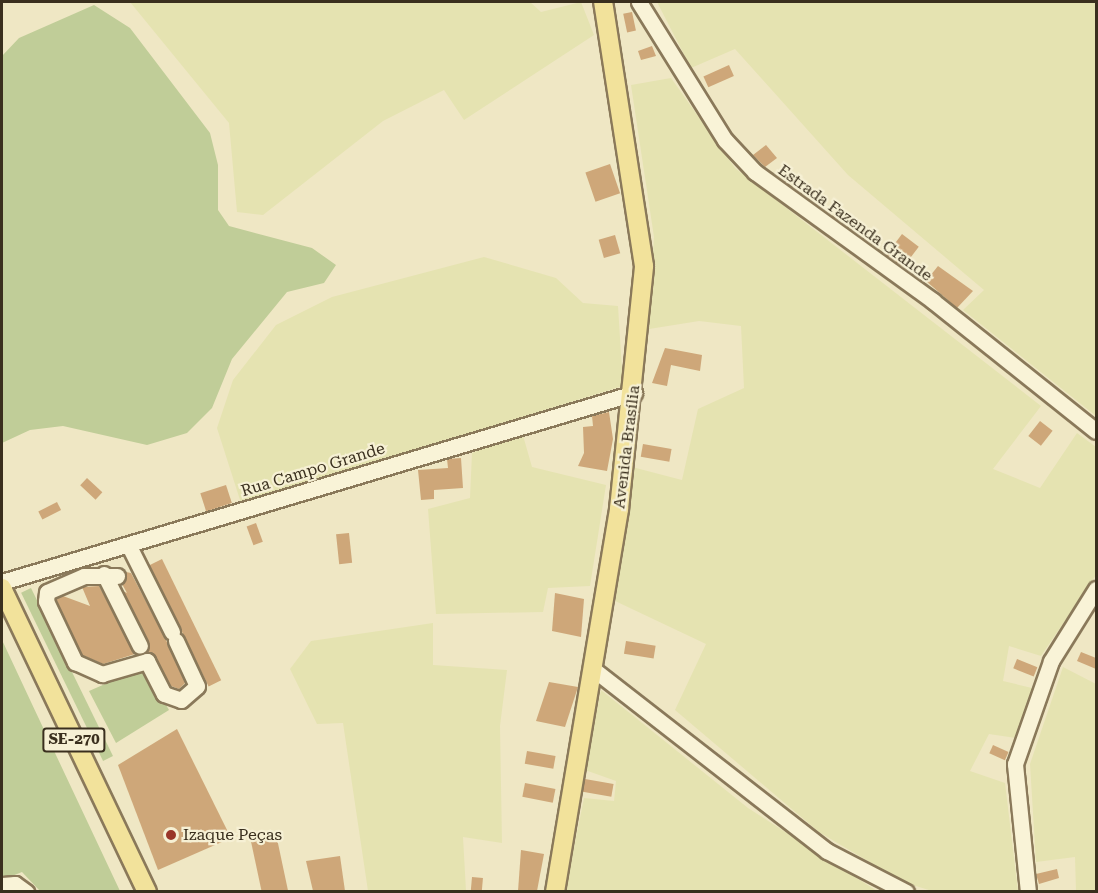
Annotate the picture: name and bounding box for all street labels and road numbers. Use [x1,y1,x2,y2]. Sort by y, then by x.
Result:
street label: Estrada Fazenda Grande [774,161,936,285]
street label: Avenida Brasília [610,384,644,510]
street label: Rua Campo Grande [239,439,387,501]
road number: SE-270 [41,728,107,752]

